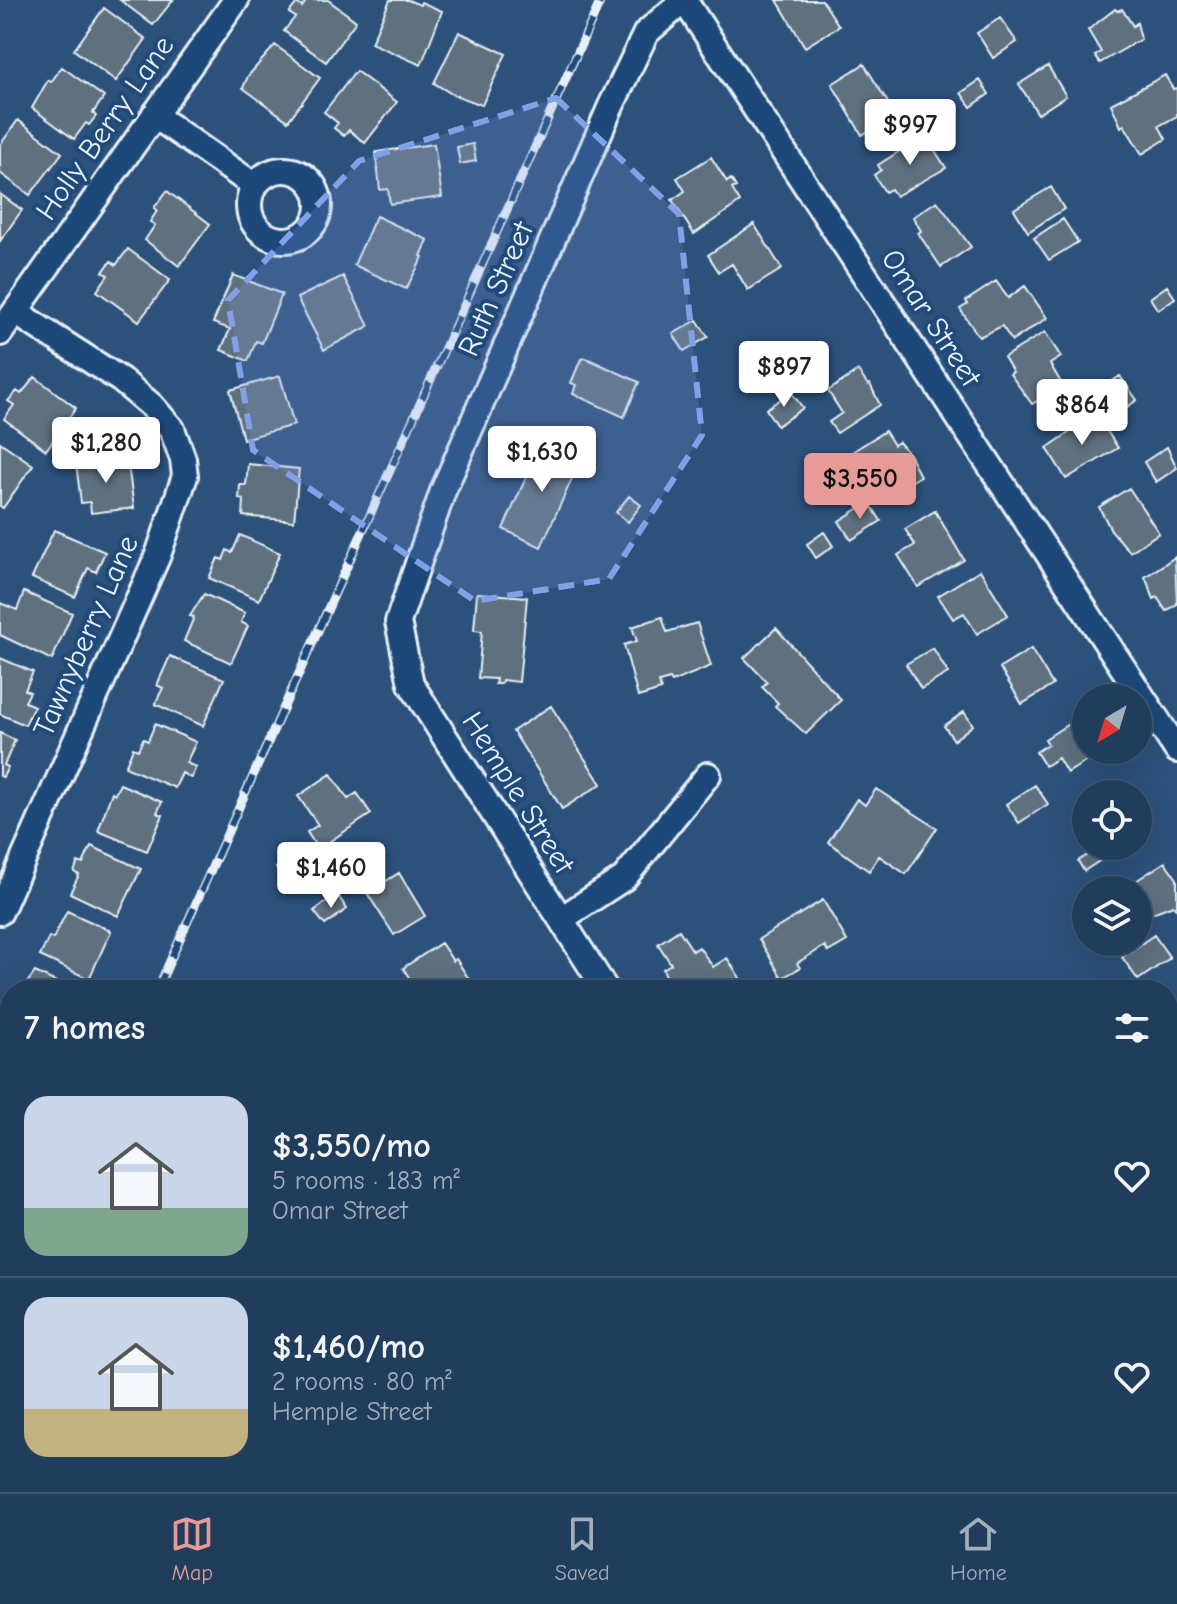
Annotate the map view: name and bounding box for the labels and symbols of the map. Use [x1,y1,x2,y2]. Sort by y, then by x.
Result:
street label: Holly Berry Lane [29,29,181,227]
pin: $997 [863,99,957,167]
street label: Ruth Street [451,215,542,361]
street label: Omar Street [874,243,989,394]
pin: $897 [737,341,831,409]
pin: $864 [1035,379,1129,447]
pin: $1,280 [41,417,171,485]
pin: $1,630 [477,426,607,494]
pin: $3,550 [795,453,925,521]
street label: Tawnyberry Lane [26,530,146,742]
north arrow [1072,684,1152,764]
street label: Hemple Street [454,706,582,882]
pin: $1,460 [266,842,396,910]

